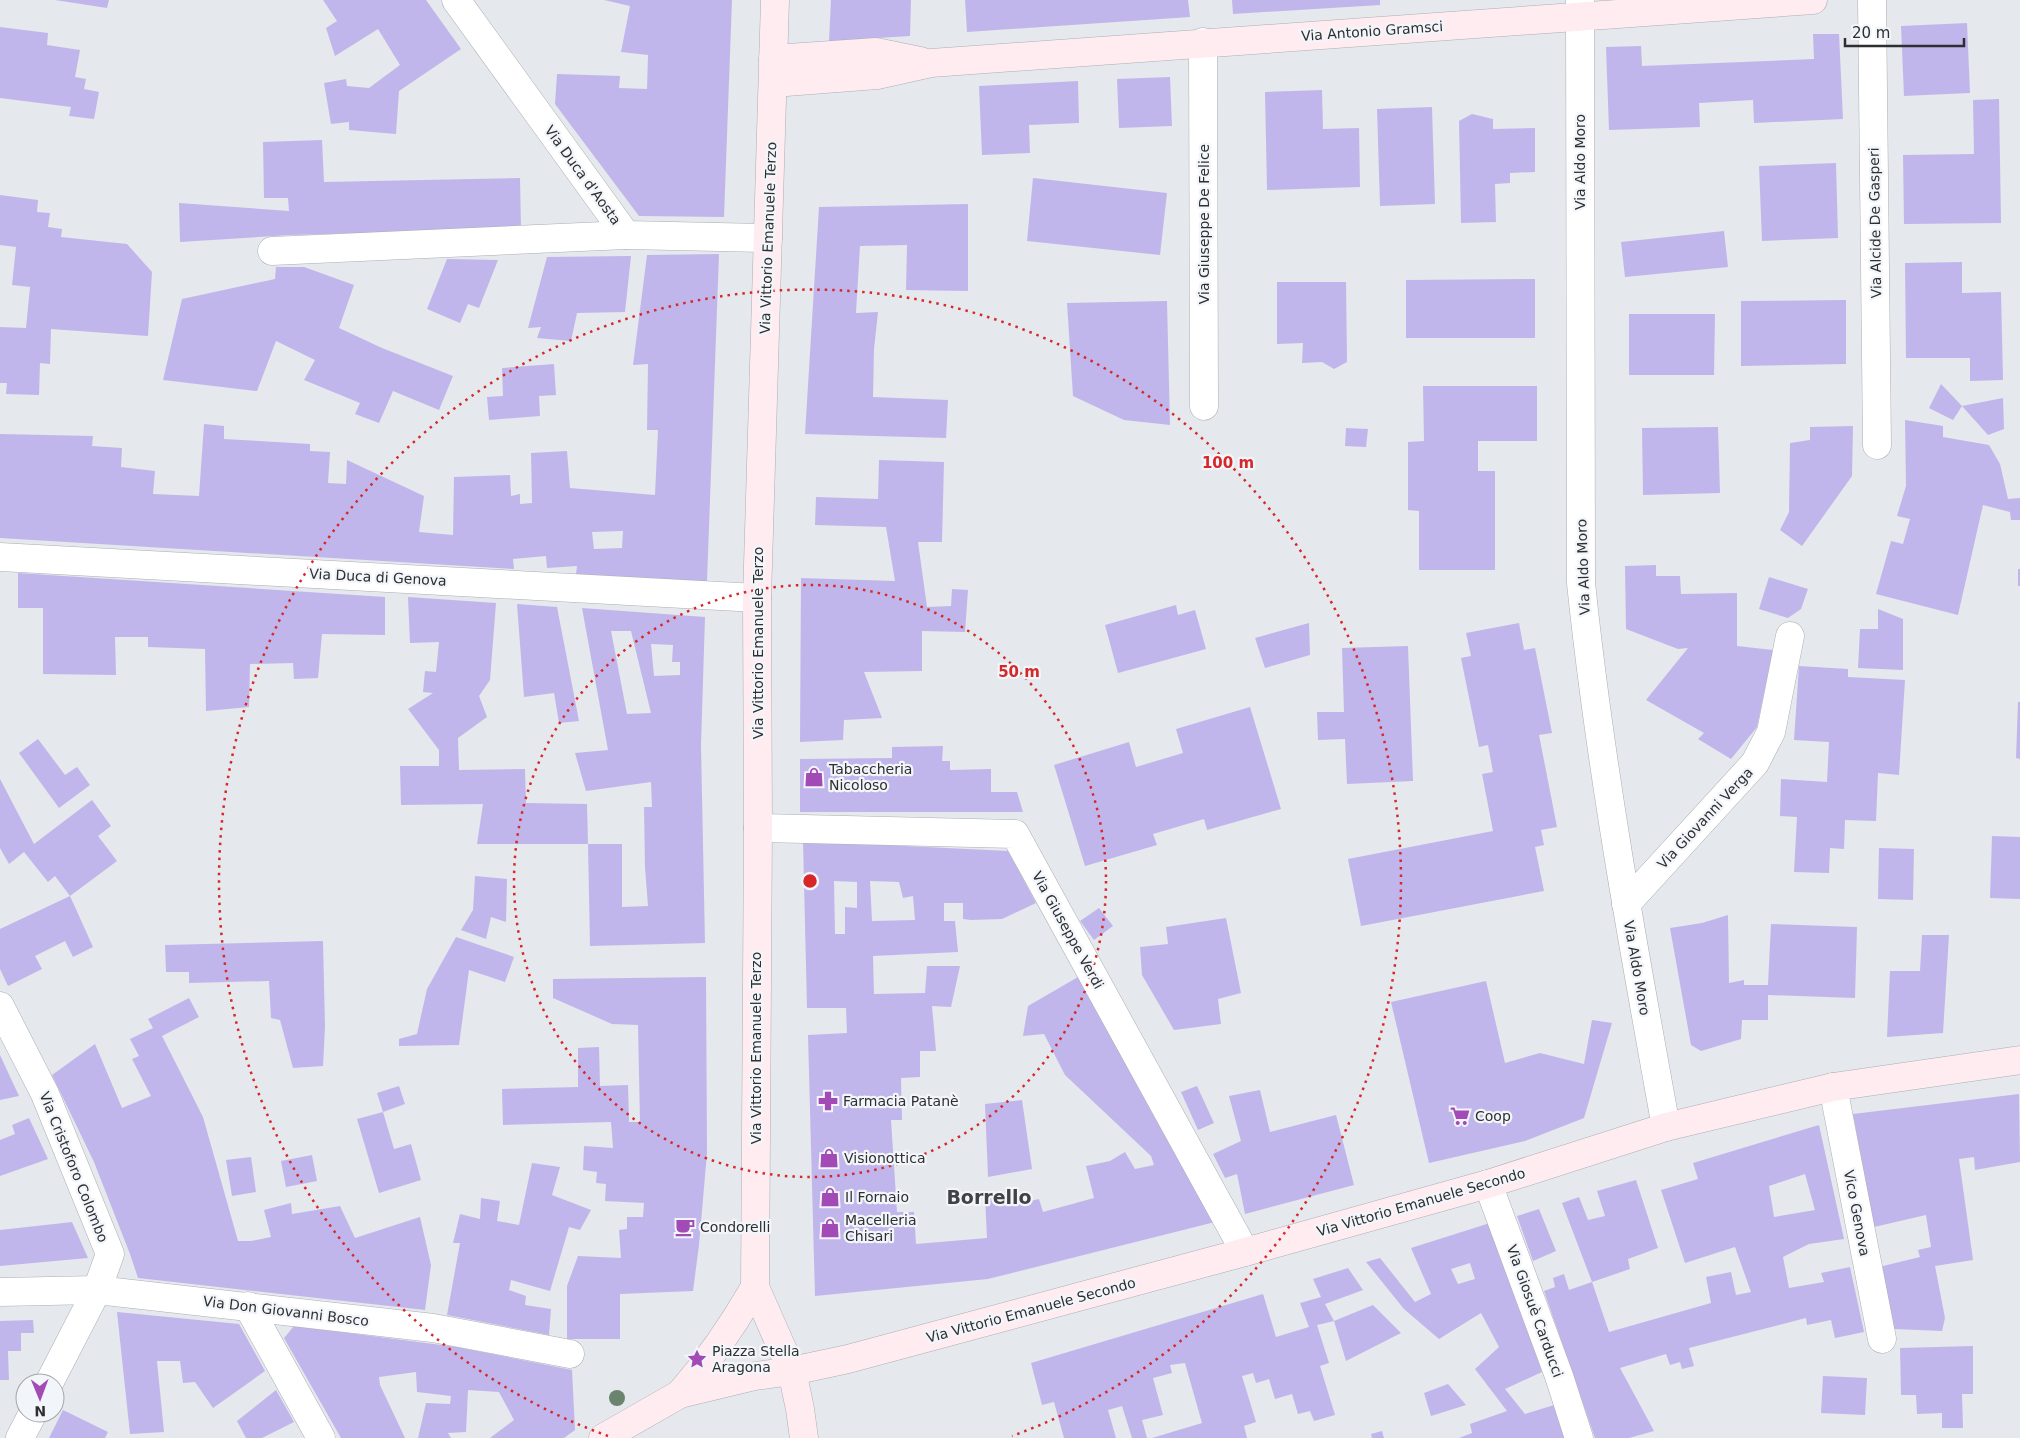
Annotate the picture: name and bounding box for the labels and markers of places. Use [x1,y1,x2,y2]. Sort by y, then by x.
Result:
place label: Tabaccheria Nicoloso [828,761,912,793]
shop icon: Tabaccheria Nicoloso [803,766,825,788]
centre of rings [801,872,819,890]
pharmacy icon: Farmacia Patanè [817,1090,839,1112]
place label: Farmacia Patanè [843,1093,959,1109]
supermarket icon: Coop [1449,1105,1471,1127]
place label: Coop [1475,1108,1511,1124]
shop icon: Visionottica [818,1147,840,1169]
place label: Visionottica [844,1150,926,1166]
shop icon: Il Fornaio [819,1186,841,1208]
place label: Il Fornaio [845,1189,909,1205]
place label: Macelleria Chisari [845,1212,917,1244]
cafe icon: Condorelli [674,1216,696,1238]
shop icon: Macelleria Chisari [819,1217,841,1239]
place label: Condorelli [700,1219,770,1235]
place label: Piazza Stella Aragona [712,1343,800,1375]
place icon: Piazza Stella Aragona [686,1348,708,1370]

